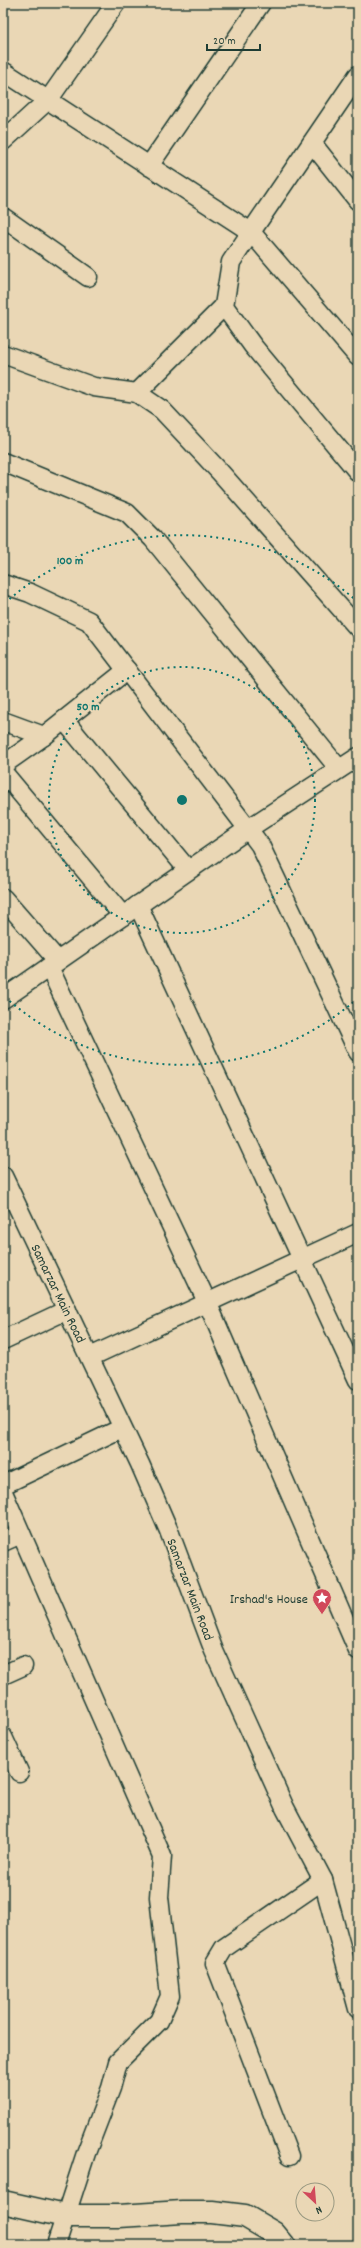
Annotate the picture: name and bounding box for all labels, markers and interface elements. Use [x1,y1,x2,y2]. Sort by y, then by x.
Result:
scale bar [207,26,260,52]
text: 20 m [213,33,236,50]
text: 100 m [57,553,83,570]
text: 50 m [76,699,100,716]
centre of rings [175,793,189,807]
street label: Samarzar Main Road [25,1241,90,1347]
street label: Samarzar Main Road [161,1536,218,1644]
place icon: Irshad's House [311,1587,333,1615]
place label: Irshad's House [230,1590,308,1610]
north arrow [295,2182,335,2222]
text: N [312,2201,324,2218]

